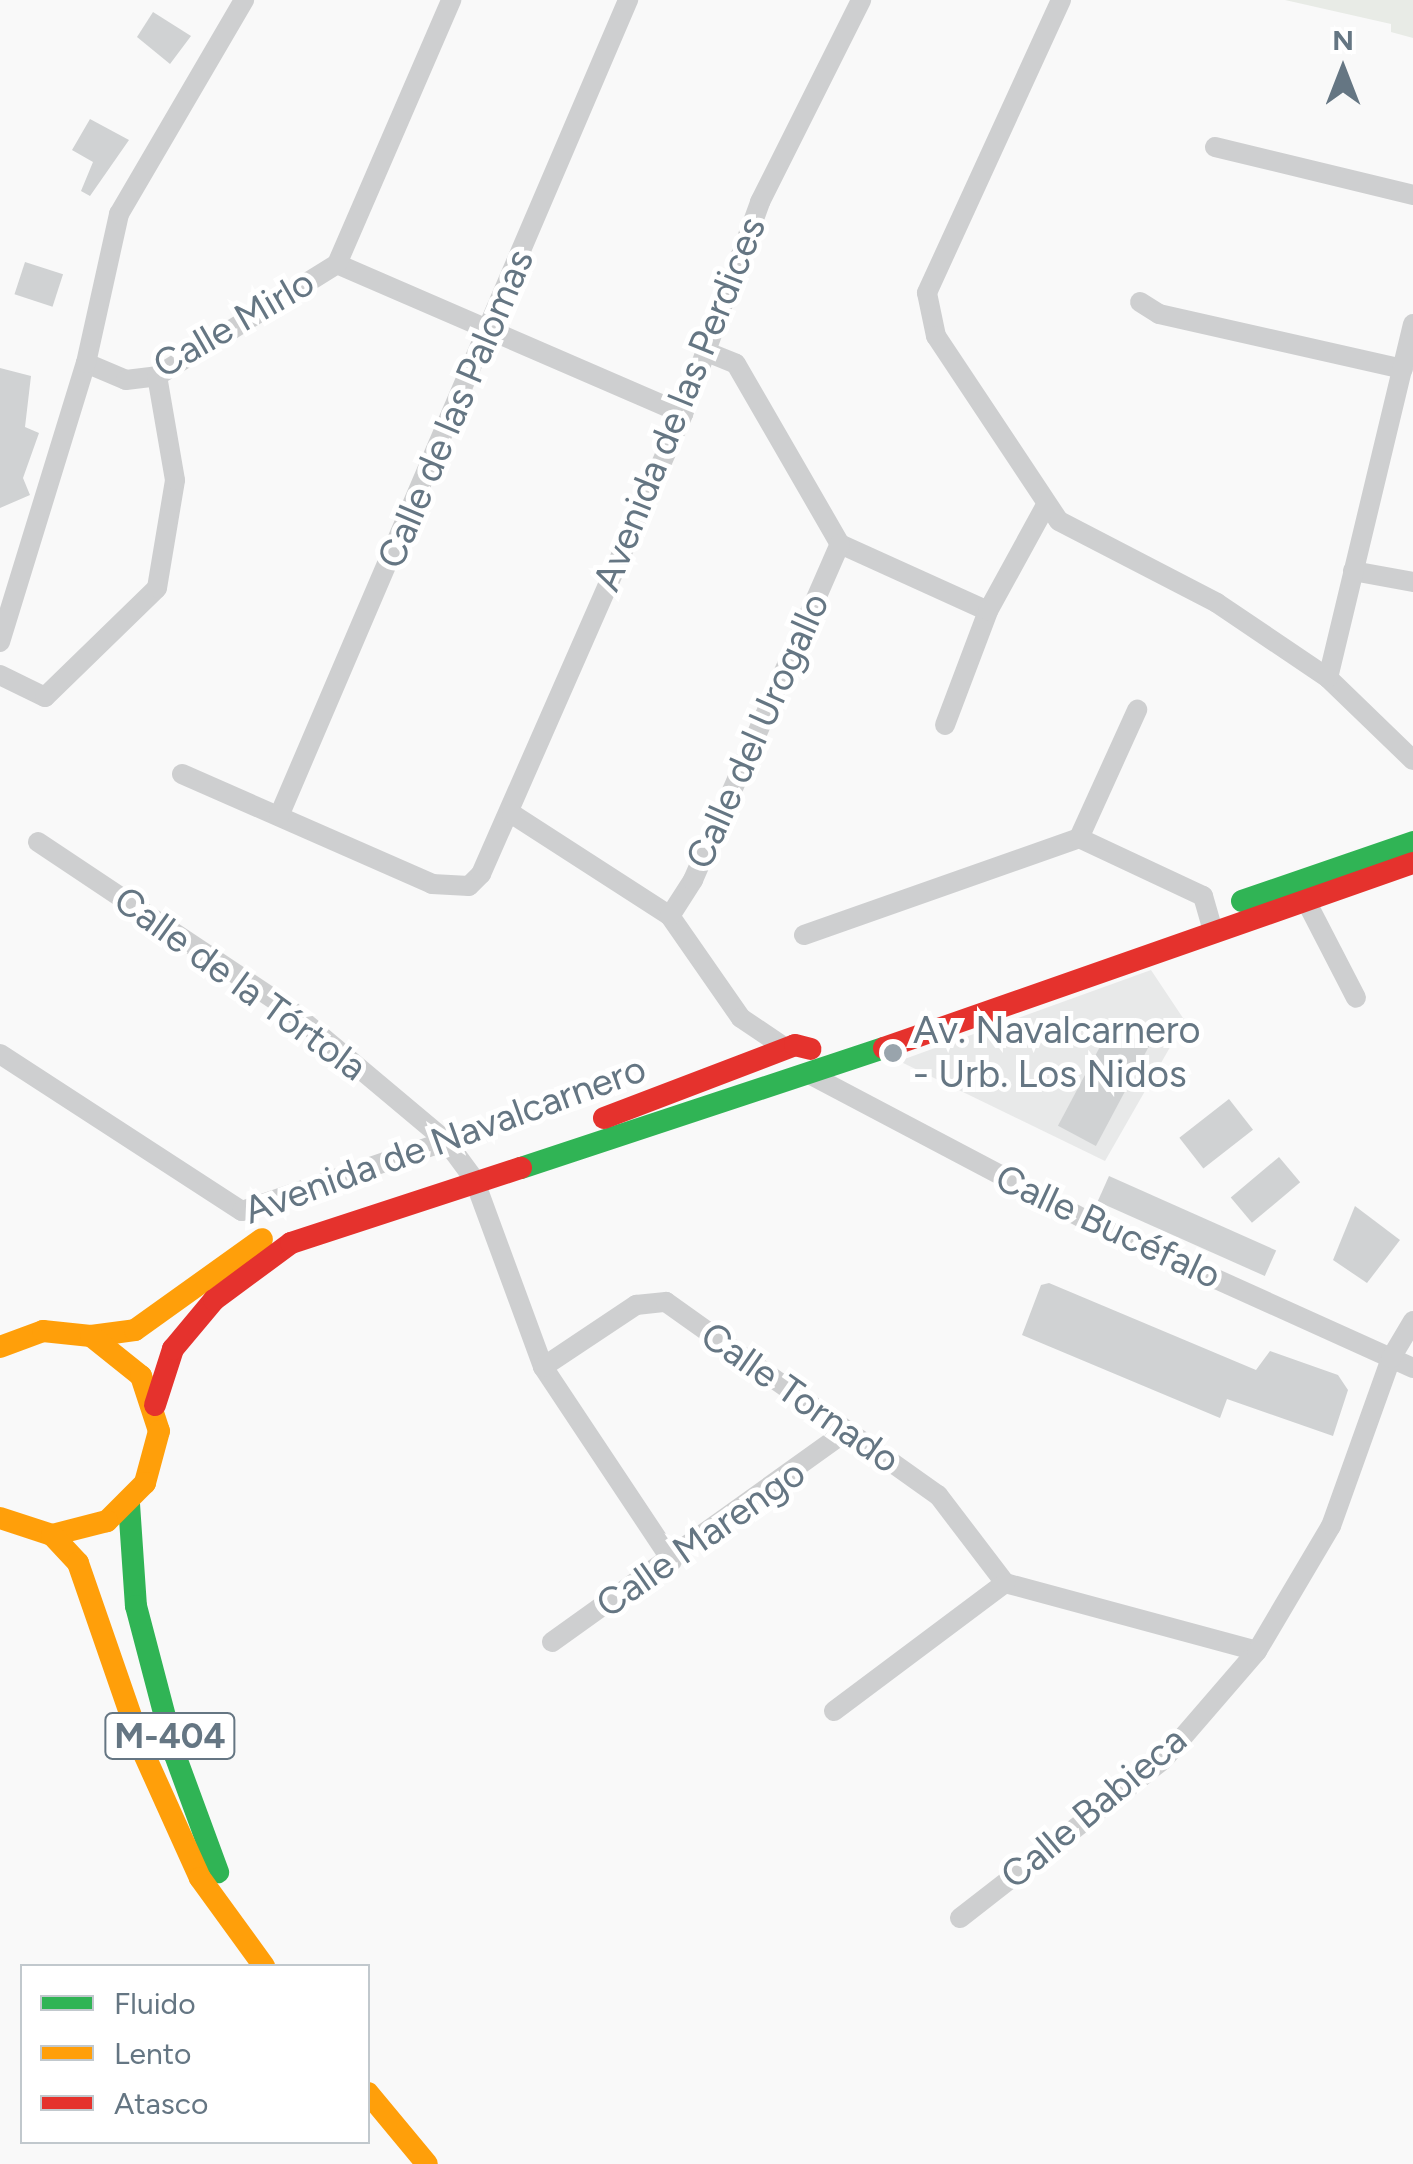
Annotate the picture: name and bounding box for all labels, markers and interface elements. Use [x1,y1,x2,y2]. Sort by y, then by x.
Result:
north arrow [1293,20,1393,120]
text: N [1332,23,1354,57]
street label: Avenida de las Perdices [584,211,776,597]
street label: Calle de las Palomas [368,243,544,575]
street label: Calle Mirlo [146,260,322,388]
street label: Calle del Urogallo [677,586,839,876]
street label: Calle de la Tórtola [105,877,375,1091]
place label: Av. Navalcarnero - Urb. Los Nidos [913,1008,1201,1098]
marker: Av. Navalcarnero - Urb. Los Nidos [882,1042,904,1064]
street label: Avenida de Navalcarnero [238,1046,652,1234]
street label: Calle Bucéfalo [988,1155,1228,1299]
street label: Calle Tornado [692,1313,908,1483]
street label: Calle Marengo [588,1450,814,1628]
road number: M-404 [102,1706,238,1766]
street label: Calle Babieca [992,1717,1196,1899]
legend [20,1964,370,2144]
text: Fluido [114,1985,196,2022]
text: Lento [114,2035,191,2072]
text: Atasco [114,2085,209,2122]

